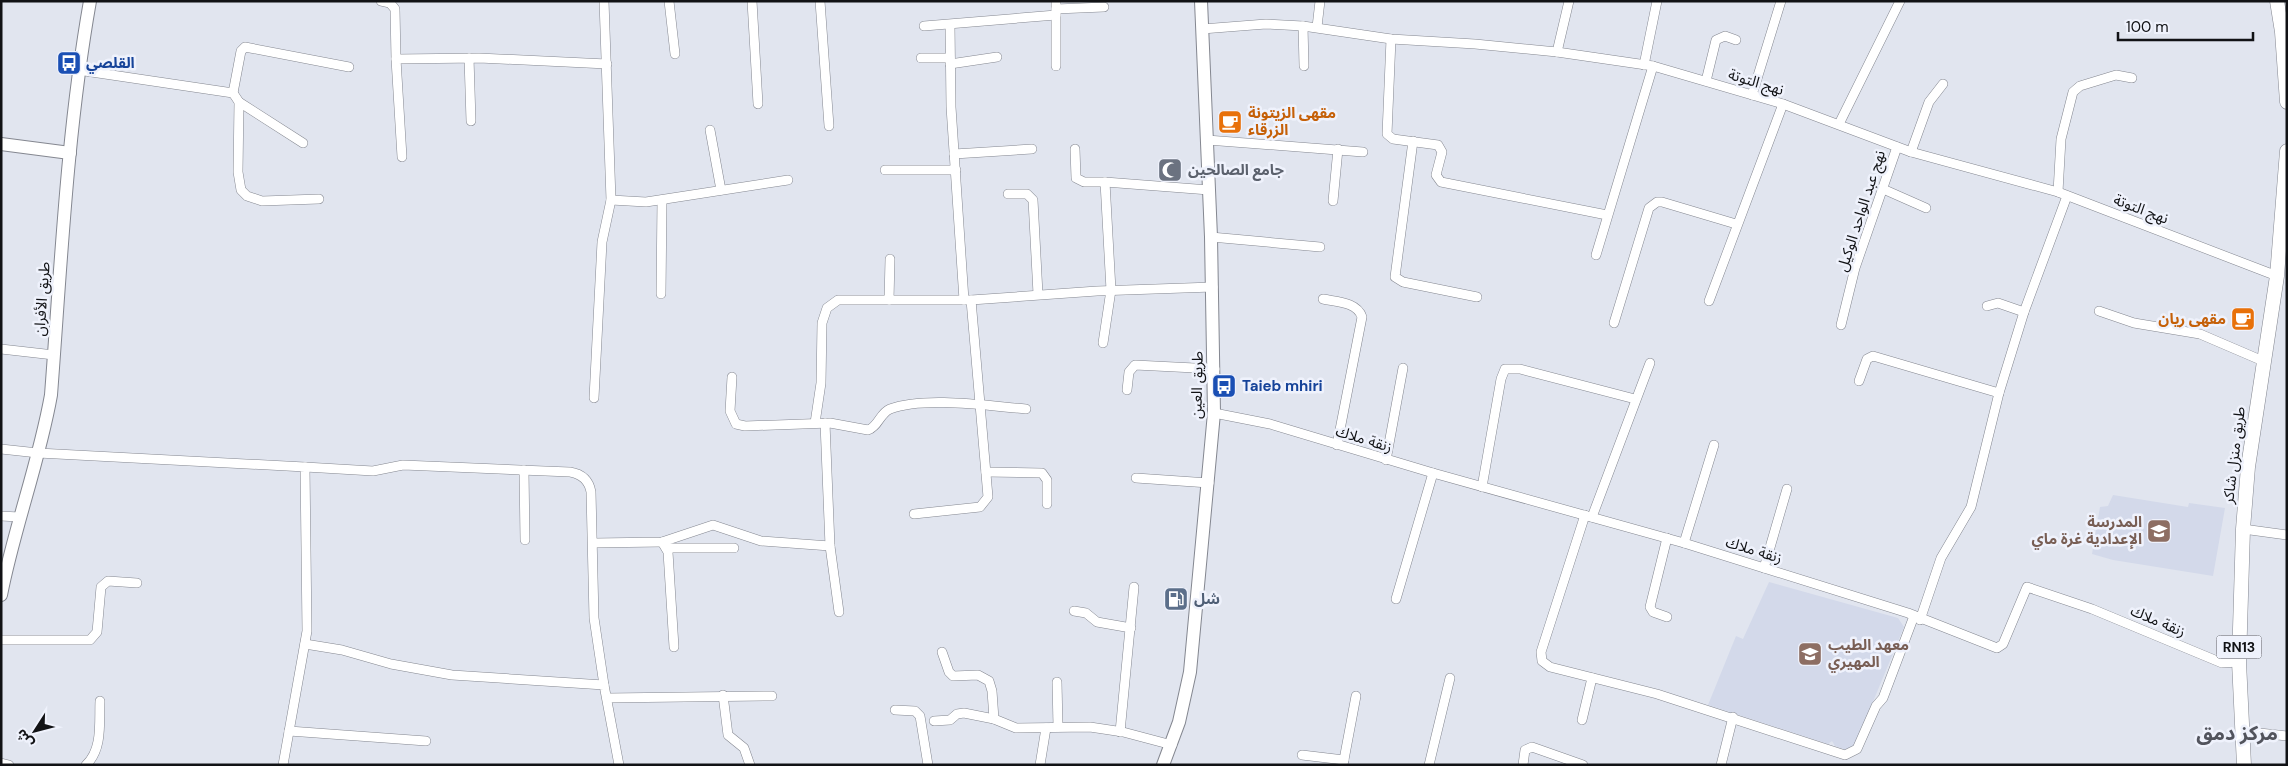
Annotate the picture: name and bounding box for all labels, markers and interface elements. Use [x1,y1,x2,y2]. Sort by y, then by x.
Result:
scale bar [2118,10,2253,42]
text: 100 m [2126,17,2169,37]
bus stop icon: القلصي [56,50,82,76]
place label: القلصي [86,53,135,74]
street label: نهج التوتة [1725,64,1786,102]
place label: مقهى الزيتونة الزرقاء [1248,103,1336,140]
cafe icon: مقهى الزيتونة الزرقاء [1217,109,1243,135]
street label: نهج عبد الواحد الوكيل [1832,148,1892,275]
mosque icon: جامع الصالحين [1157,157,1183,183]
place label: جامع الصالحين [1188,160,1284,181]
street label: نهج التوتة [2110,189,2171,230]
street label: طريق الأفران [29,261,55,337]
cafe icon: مقهى ريان [2230,306,2256,332]
place label: مقهى ريان [2158,309,2226,329]
street label: طريق العين [1186,351,1208,419]
bus stop icon: Taieb mhiri [1211,373,1237,399]
place label: Taieb mhiri [1242,376,1323,396]
street label: طريق منزل شاكر [2218,405,2250,506]
street label: زنقة ملاك [1333,421,1395,457]
place label: المدرسة الإعدادية غرة ماي [2031,512,2142,550]
school or university icon: المدرسة الإعدادية غرة ماي [2146,518,2172,544]
street label: زنقة ملاك [1723,532,1785,568]
fuel station icon: شل [1163,586,1189,612]
place label: شل [1194,589,1220,609]
street label: زنقة ملاك [2127,600,2189,642]
place label: معهد الطيب المهيري [1828,635,1909,673]
road number: RN13 [2216,636,2262,659]
school or university icon: معهد الطيب المهيري [1797,641,1823,667]
north arrow [10,706,60,756]
district label: مركز دمق [2196,720,2278,746]
text: ش [12,726,37,752]

